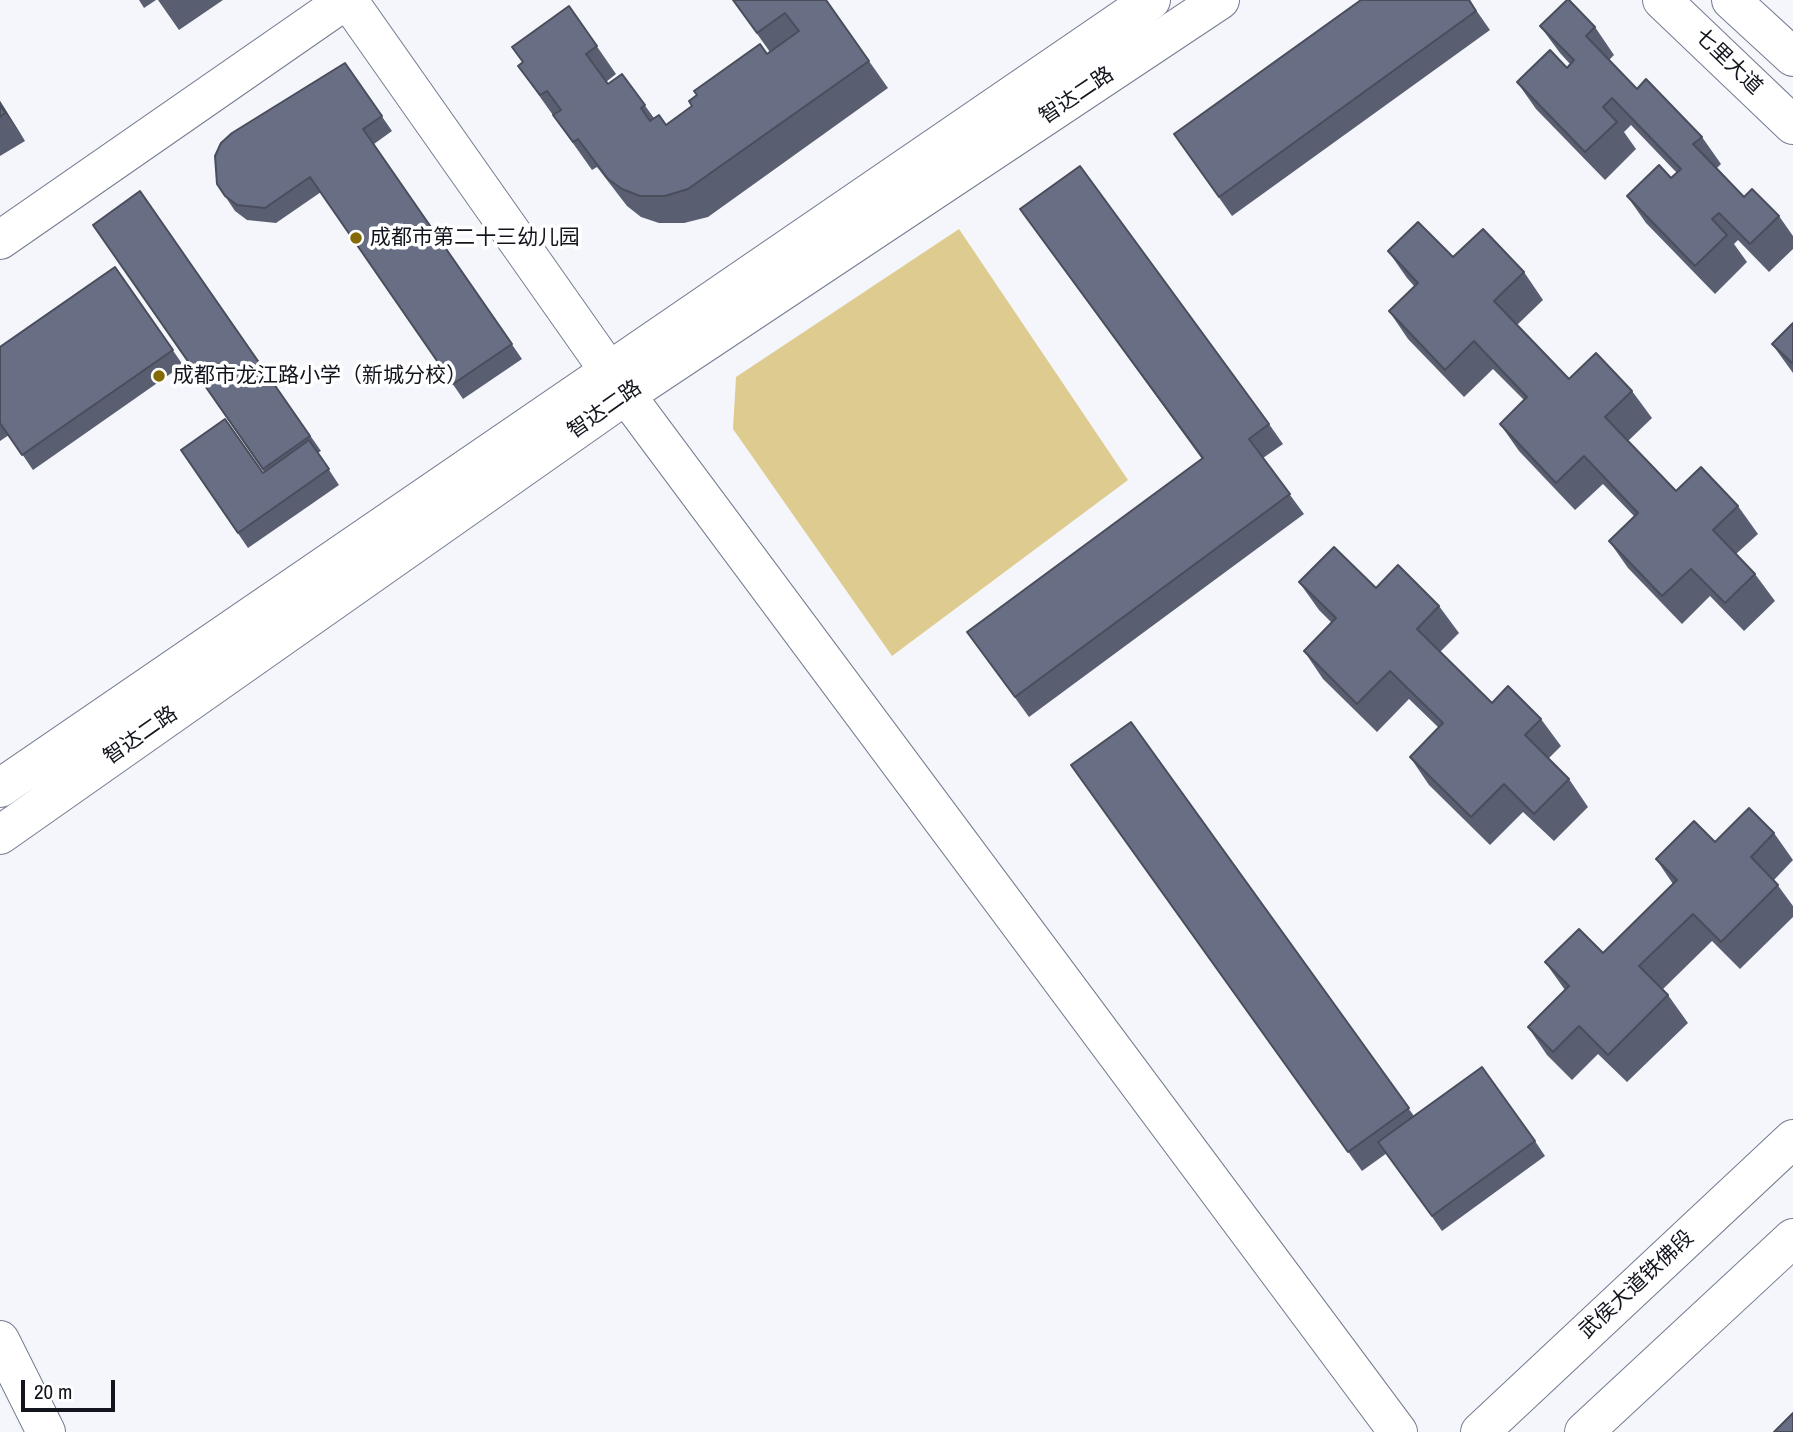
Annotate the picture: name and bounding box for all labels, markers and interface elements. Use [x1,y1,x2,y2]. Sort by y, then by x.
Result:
street label: 七里大道 [1689,24,1767,100]
street label: 智达二路 [1035,62,1119,130]
place label: 成都市第二十三幼儿园 [370,225,580,251]
marker: 成都市第二十三幼儿园 [348,230,364,246]
place label: 成都市龙江路小学（新城分校） [173,363,467,389]
marker: 成都市龙江路小学（新城分校） [151,368,167,384]
street label: 智达二路 [563,376,647,444]
street label: 智达二路 [99,702,183,770]
street label: 武侯大道铁佛段 [1575,1226,1699,1344]
scale bar [24,1366,119,1410]
text: 20 m [34,1377,72,1406]

